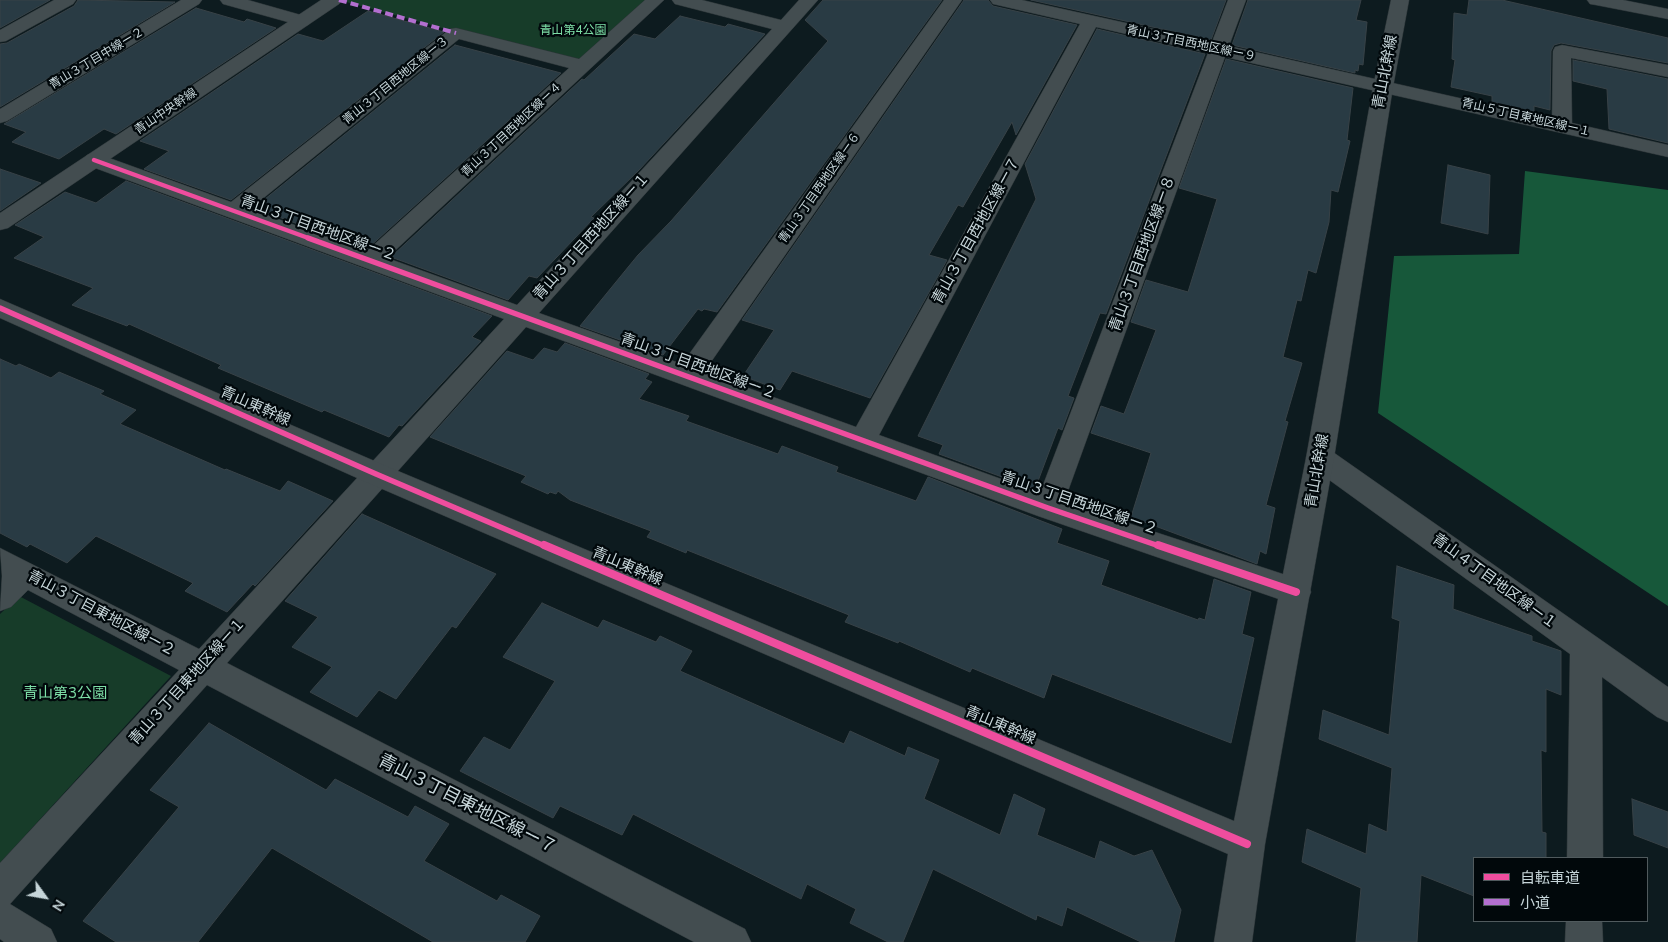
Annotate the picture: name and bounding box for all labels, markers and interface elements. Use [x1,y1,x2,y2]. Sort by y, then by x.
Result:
street label: 青山３丁目西地区線ー９ [1125,23,1257,65]
park label: 青山第4公園 [539,24,607,38]
street label: 青山３丁目中線ー２ [47,25,147,93]
street label: 青山北幹線 [1370,33,1402,111]
street label: 青山３丁目西地区線ー３ [340,34,452,128]
street label: 青山３丁目西地区線ー４ [459,80,565,180]
street label: 青山中央幹線 [132,86,200,138]
street label: 青山５丁目東地区線ー１ [1460,96,1592,140]
street label: 青山３丁目西地区線ー６ [776,130,864,246]
street label: 青山３丁目西地区線ー７ [929,154,1025,308]
street label: 青山３丁目西地区線ー１ [530,170,654,304]
street label: 青山３丁目西地区線ー８ [1106,173,1180,335]
street label: 青山３丁目西地区線ー２ [237,192,399,266]
street label: 青山３丁目西地区線ー２ [617,330,779,404]
street label: 青山東幹線 [217,384,293,430]
street label: 青山北幹線 [1303,433,1333,509]
street label: 青山３丁目西地区線ー２ [998,469,1160,539]
street label: 青山４丁目地区線ー１ [1428,531,1560,633]
street label: 青山東幹線 [589,544,665,590]
street label: 青山３丁目東地区線ー２ [24,567,178,661]
street label: 青山３丁目東地区線ー１ [126,615,250,749]
park label: 青山第3公園 [23,685,107,703]
street label: 青山東幹線 [962,703,1038,749]
street label: 青山３丁目東地区線ー７ [374,750,560,860]
legend [1473,857,1648,922]
text: 自転車道 [1520,868,1580,888]
north arrow [20,872,70,922]
text: 小道 [1520,893,1550,913]
text: N [47,896,69,915]

